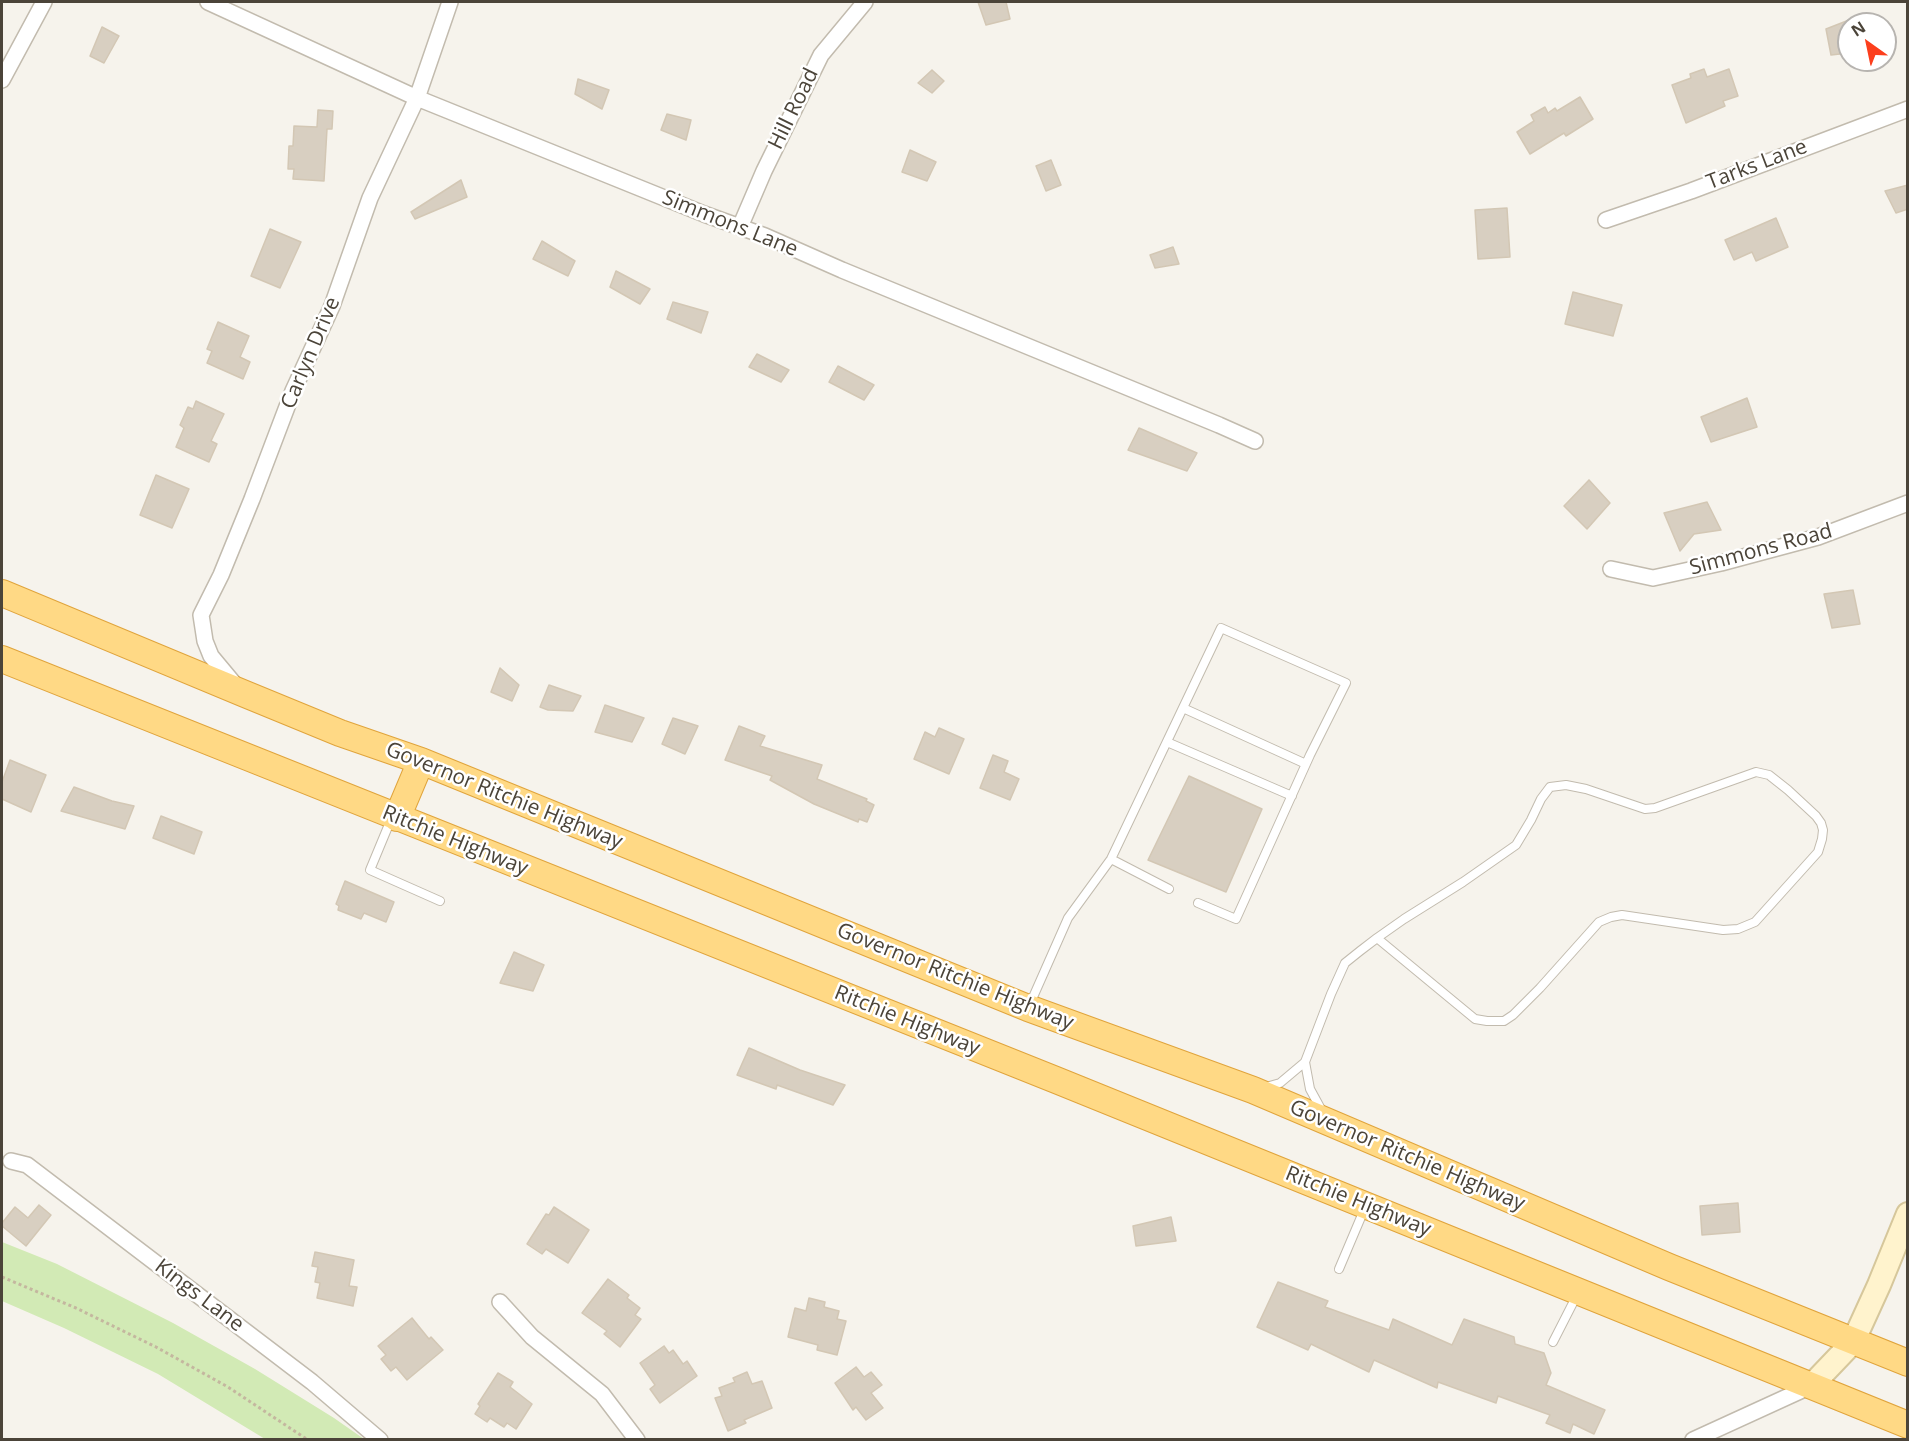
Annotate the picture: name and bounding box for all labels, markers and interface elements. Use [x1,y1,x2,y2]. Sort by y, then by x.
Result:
north arrow [1837,12,1897,72]
text: N [1847,16,1870,41]
street label: Hill Road [764,64,824,154]
street label: Tarks Lane [1703,134,1811,196]
street label: Simmons Lane [659,185,801,263]
street label: Carlyn Drive [276,293,346,413]
street label: Simmons Road [1687,519,1835,581]
street label: Governor Ritchie Highway [382,737,626,855]
street label: Ritchie Highway [379,800,531,882]
street label: Governor Ritchie Highway [833,918,1077,1036]
street label: Ritchie Highway [831,980,983,1062]
street label: Governor Ritchie Highway [1286,1095,1528,1217]
street label: Ritchie Highway [1282,1161,1434,1243]
street label: Kings Lane [149,1254,249,1338]

